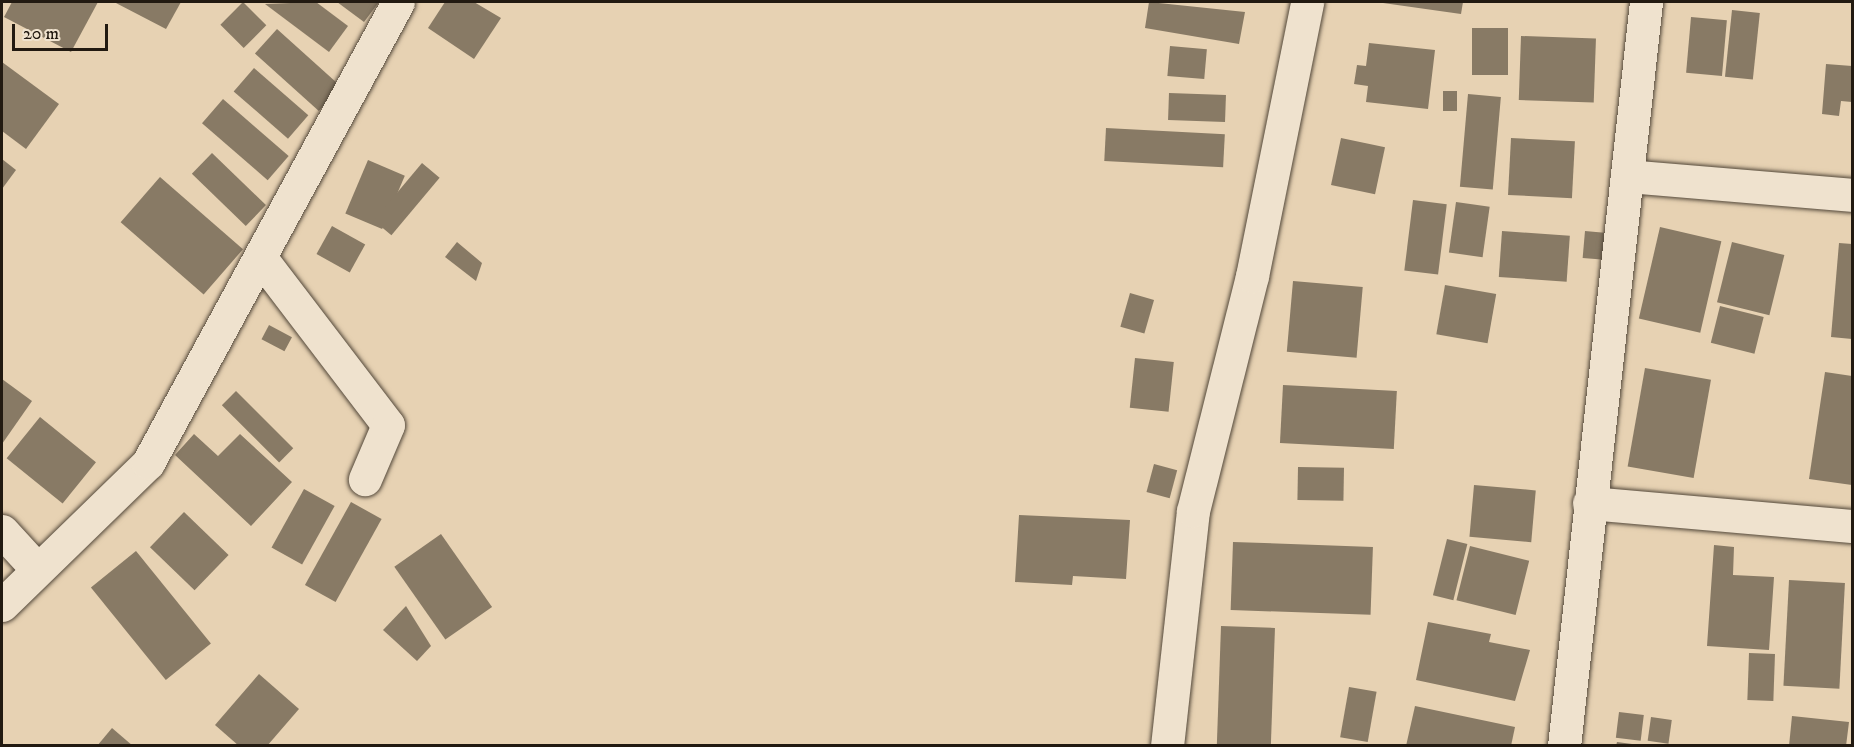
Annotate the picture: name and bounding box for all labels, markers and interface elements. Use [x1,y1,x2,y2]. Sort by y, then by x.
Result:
scale bar [15,12,111,50]
text: 20 m [23,23,59,45]

